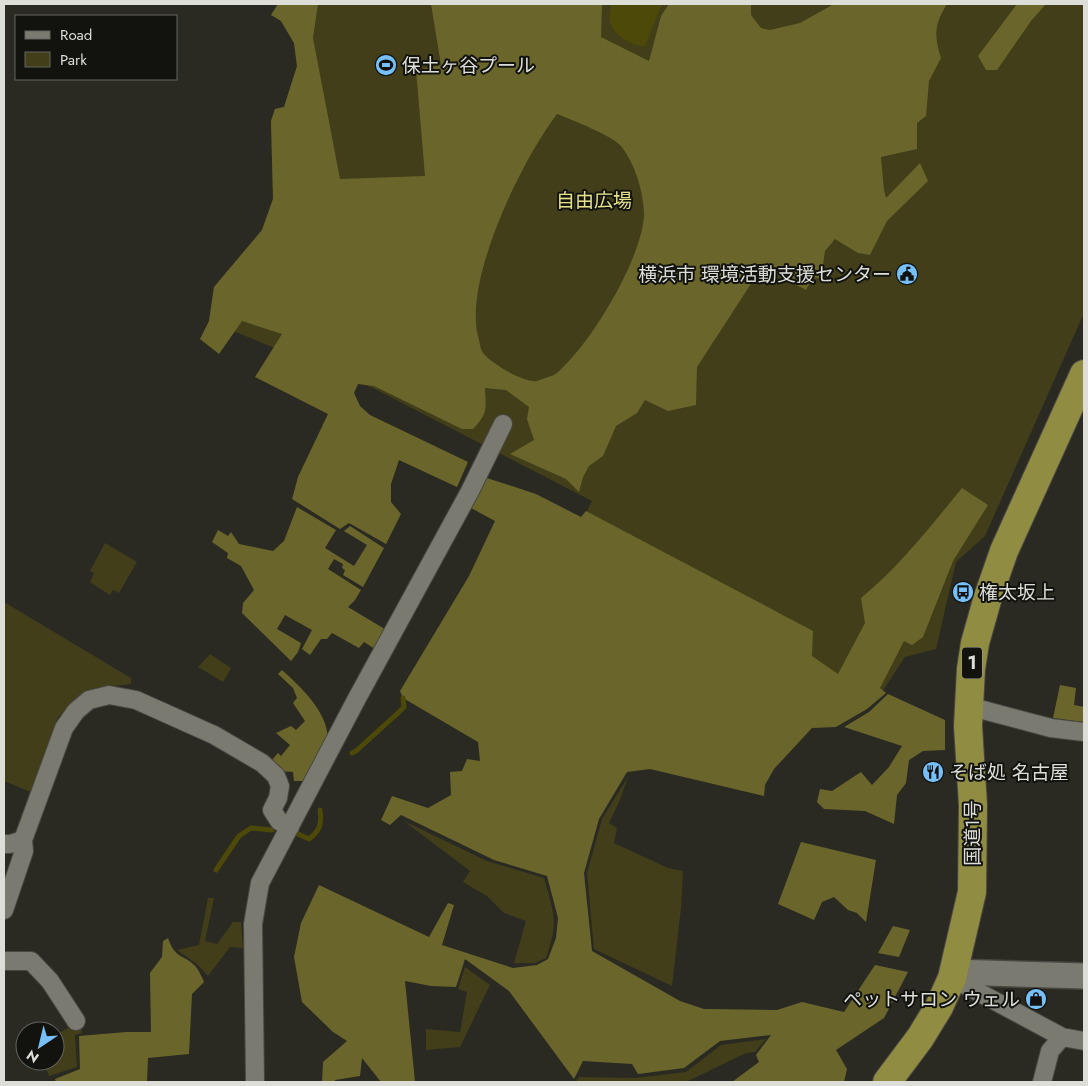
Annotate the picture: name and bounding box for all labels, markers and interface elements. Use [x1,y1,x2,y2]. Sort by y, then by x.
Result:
legend [15,15,178,80]
text: Road [60,24,92,46]
text: Park [60,49,87,71]
place label: 保土ヶ谷プール [402,52,535,79]
sports icon: 保土ヶ谷プール [374,53,398,77]
park label: 自由広場 [556,187,632,214]
place label: 横浜市 環境活動支援センター [638,261,891,288]
public building icon: 横浜市 環境活動支援センター [895,262,919,286]
place label: 権太坂上 [979,579,1055,606]
bus stop icon: 権太坂上 [951,580,975,604]
road number: 1 [962,648,982,678]
place label: そば処 名古屋 [949,759,1069,786]
restaurant icon: そば処 名古屋 [921,760,945,784]
street label: 国道1号 [959,800,986,866]
place label: ペットサロン ウェル [843,986,1020,1013]
shop icon: ペットサロン ウェル [1024,987,1048,1011]
north arrow [15,1021,65,1071]
text: N [22,1045,43,1068]

